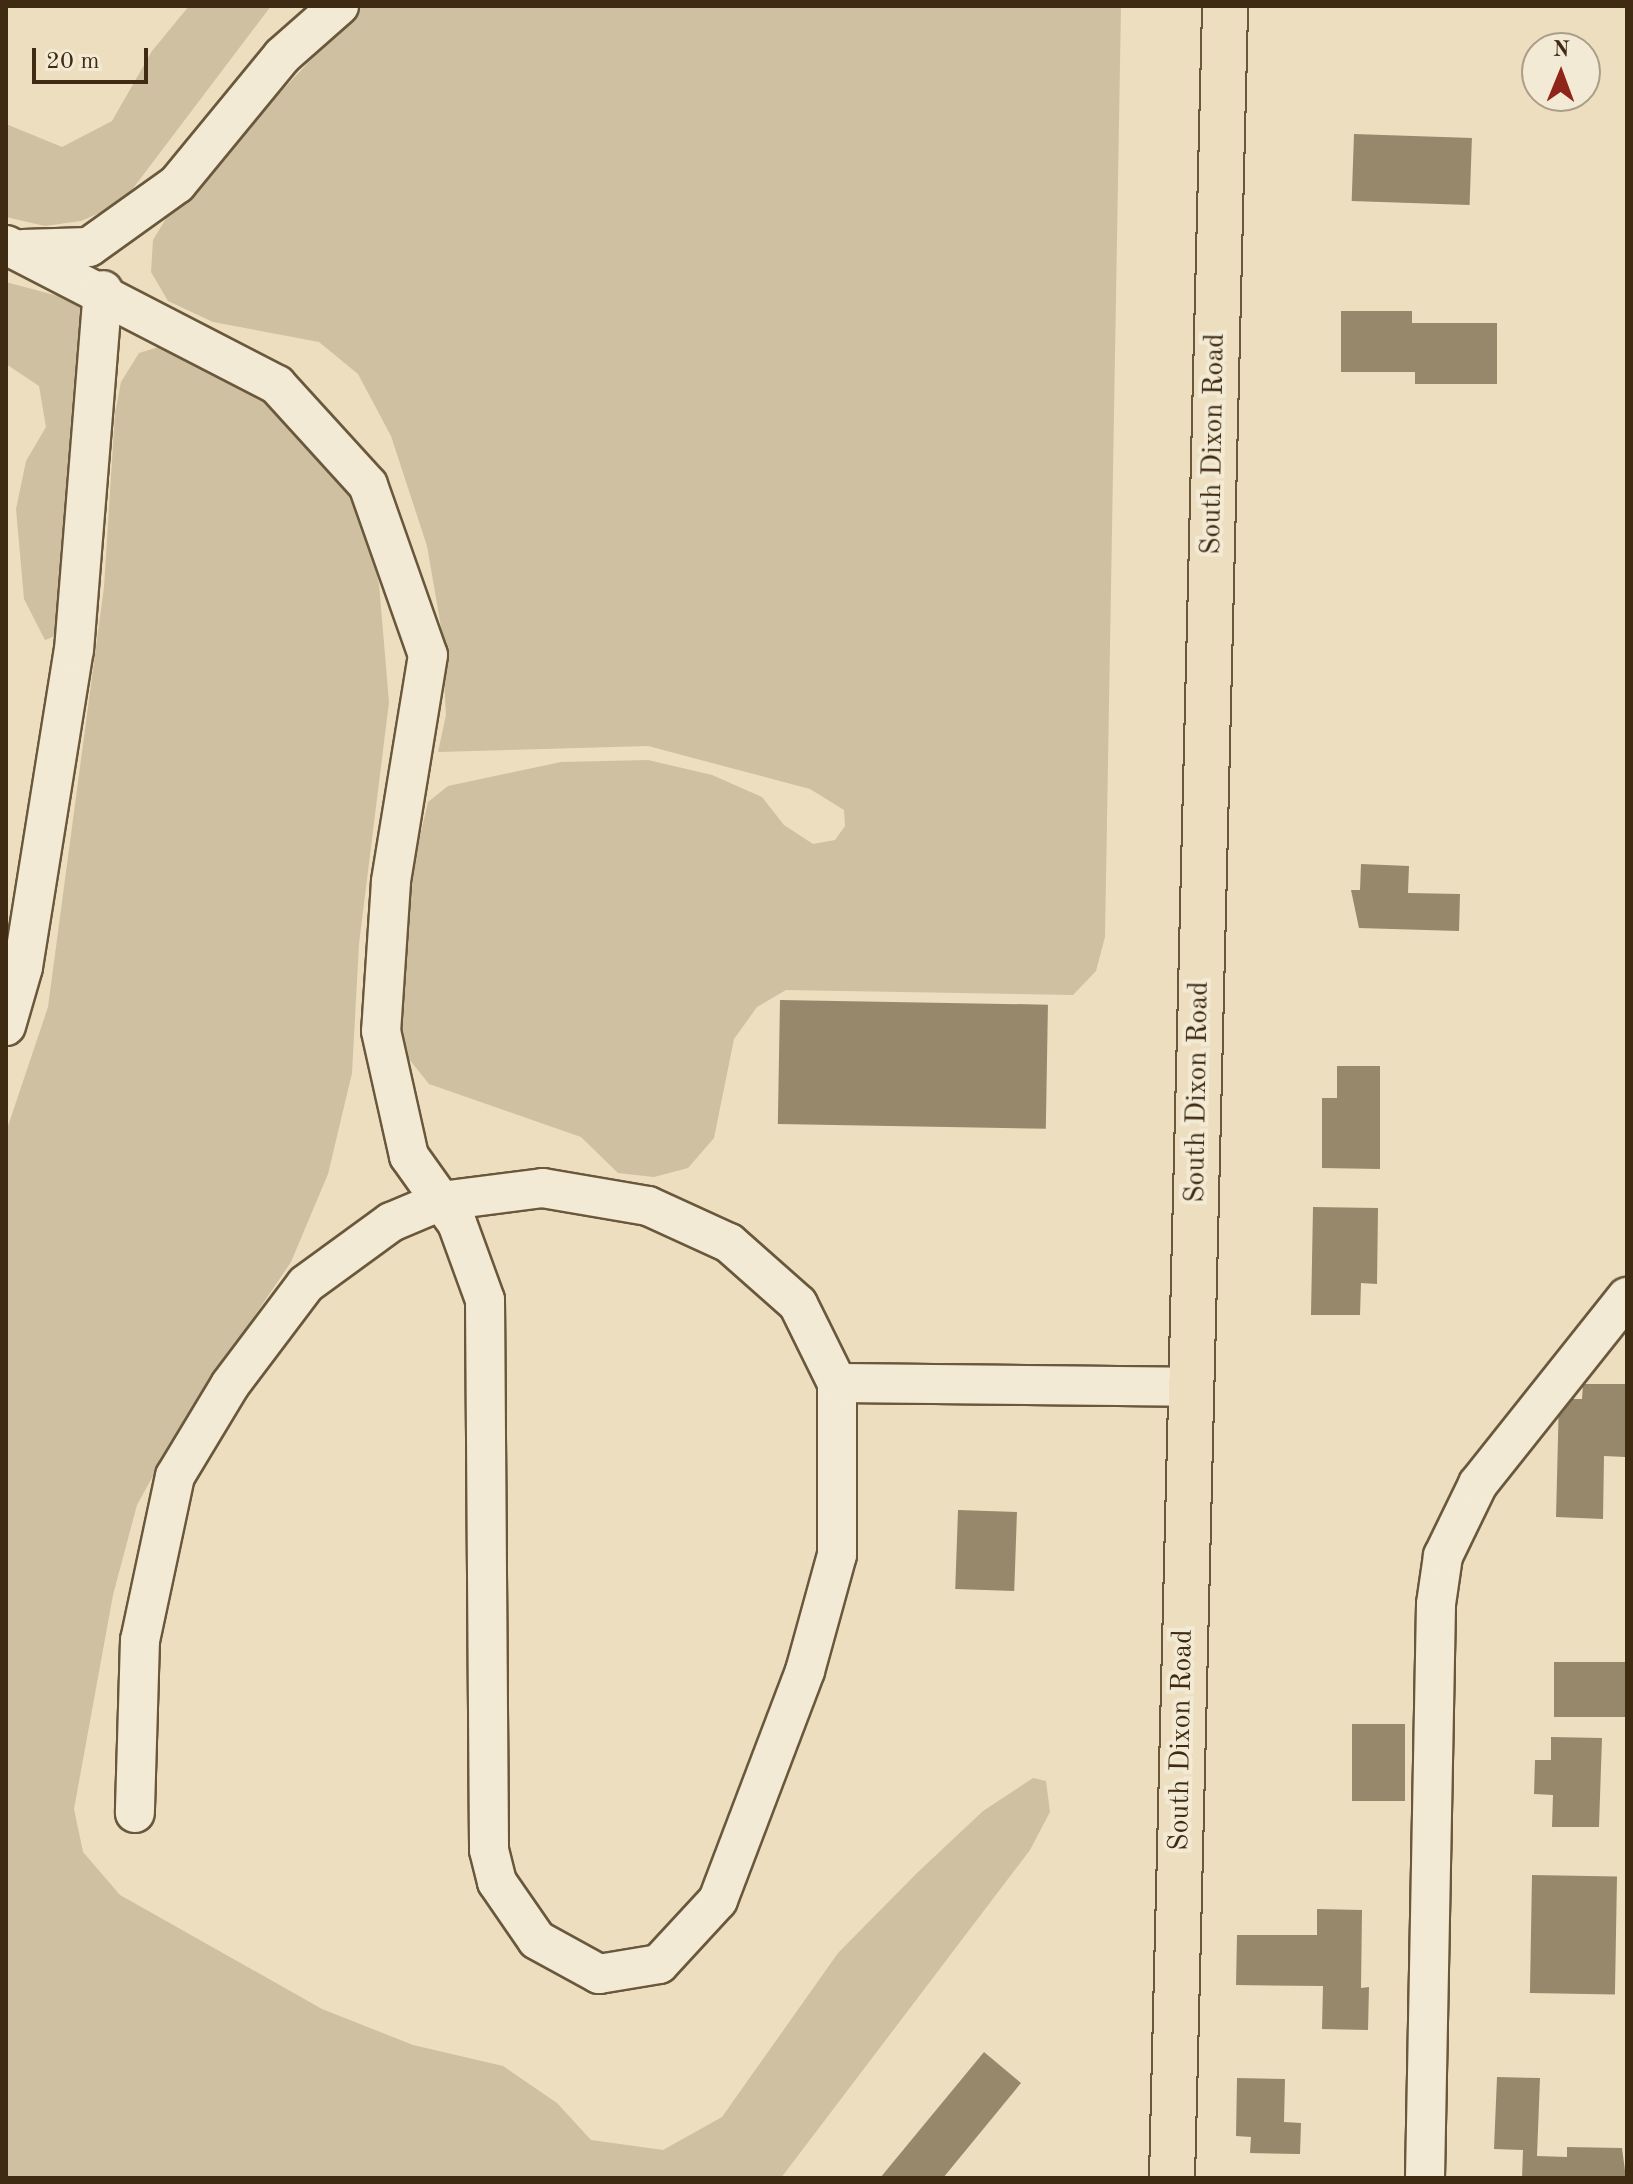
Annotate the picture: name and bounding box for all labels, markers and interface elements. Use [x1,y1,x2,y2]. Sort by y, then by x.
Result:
scale bar [36,32,152,82]
north arrow [1521,32,1601,112]
text: N [1553,39,1570,61]
text: 20 m [46,50,100,74]
street label: South Dixon Road [1195,333,1233,555]
street label: South Dixon Road [1179,981,1217,1203]
street label: South Dixon Road [1163,1629,1201,1851]

